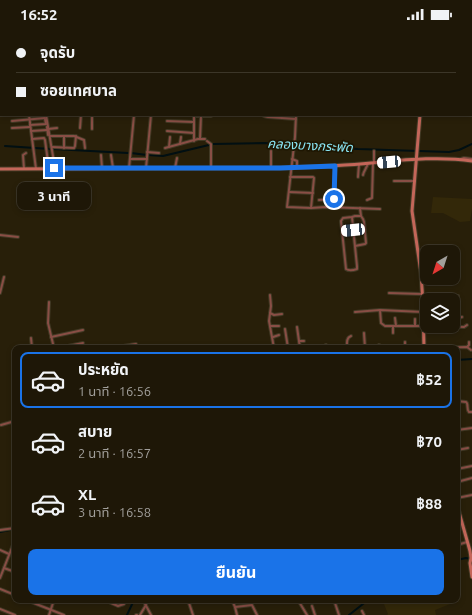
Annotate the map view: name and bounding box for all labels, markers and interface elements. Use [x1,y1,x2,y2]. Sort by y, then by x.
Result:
text: 16:52 [20,6,58,23]
text: จุดรับ [40,44,75,61]
text: ซอยเทศบาล [40,82,117,99]
water label: คลองบางกระพัด [267,136,354,154]
car [377,155,401,169]
route end [45,159,63,177]
callout: 3 นาที [17,182,91,210]
text: 3 นาที [38,189,70,203]
route start [325,190,343,208]
car [340,223,366,237]
north arrow [420,245,460,285]
map controls [420,245,460,333]
button: layers [420,293,460,333]
text: ประหยัด [78,361,129,378]
icon: car [30,362,66,398]
text: ฿52 [416,371,442,388]
text: 1 นาที · 16:56 [78,384,151,398]
text: สบาย [78,423,112,440]
icon: car [30,424,66,460]
text: ฿70 [416,433,442,450]
text: 2 นาที · 16:57 [78,446,151,460]
icon: car [30,486,66,522]
text: XL [78,486,96,503]
text: ฿88 [416,495,442,512]
text: 3 นาที · 16:58 [78,505,151,519]
button: ยืนยัน [28,549,444,595]

